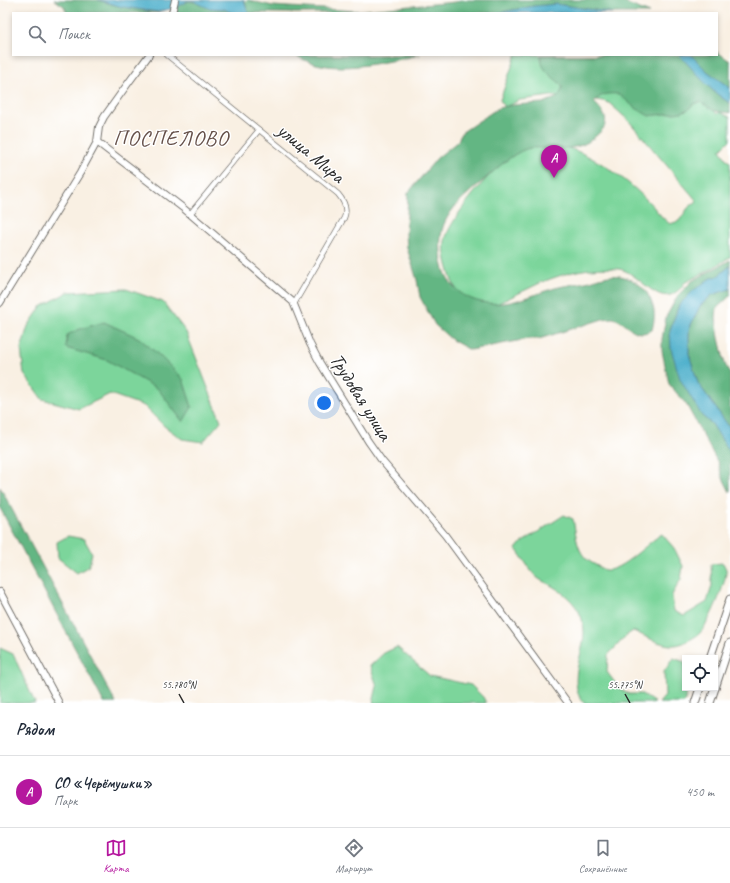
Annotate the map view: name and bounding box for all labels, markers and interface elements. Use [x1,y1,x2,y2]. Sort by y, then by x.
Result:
search box [12,12,718,56]
icon: search [26,23,48,45]
text: Поиск [58,25,90,44]
street label: улица Мира [271,117,351,190]
district label: ПОСПЕЛОВО [113,124,230,152]
pin: A [541,145,567,178]
street label: Трудовая улица [324,349,398,446]
your location [314,393,334,413]
map controls [682,655,718,691]
button: locate [682,655,718,691]
text: 55.780°N [162,678,198,691]
text: 55.775°N [608,678,644,691]
text: Рядом [16,719,54,740]
text: СО «Черёмушки» [54,774,152,793]
text: A [26,784,32,800]
text: 450 m [686,784,714,800]
text: Парк [54,793,77,809]
tab: Карта [103,837,129,875]
tab: Маршрут [336,837,372,875]
tab: Сохранённые [579,837,627,875]

